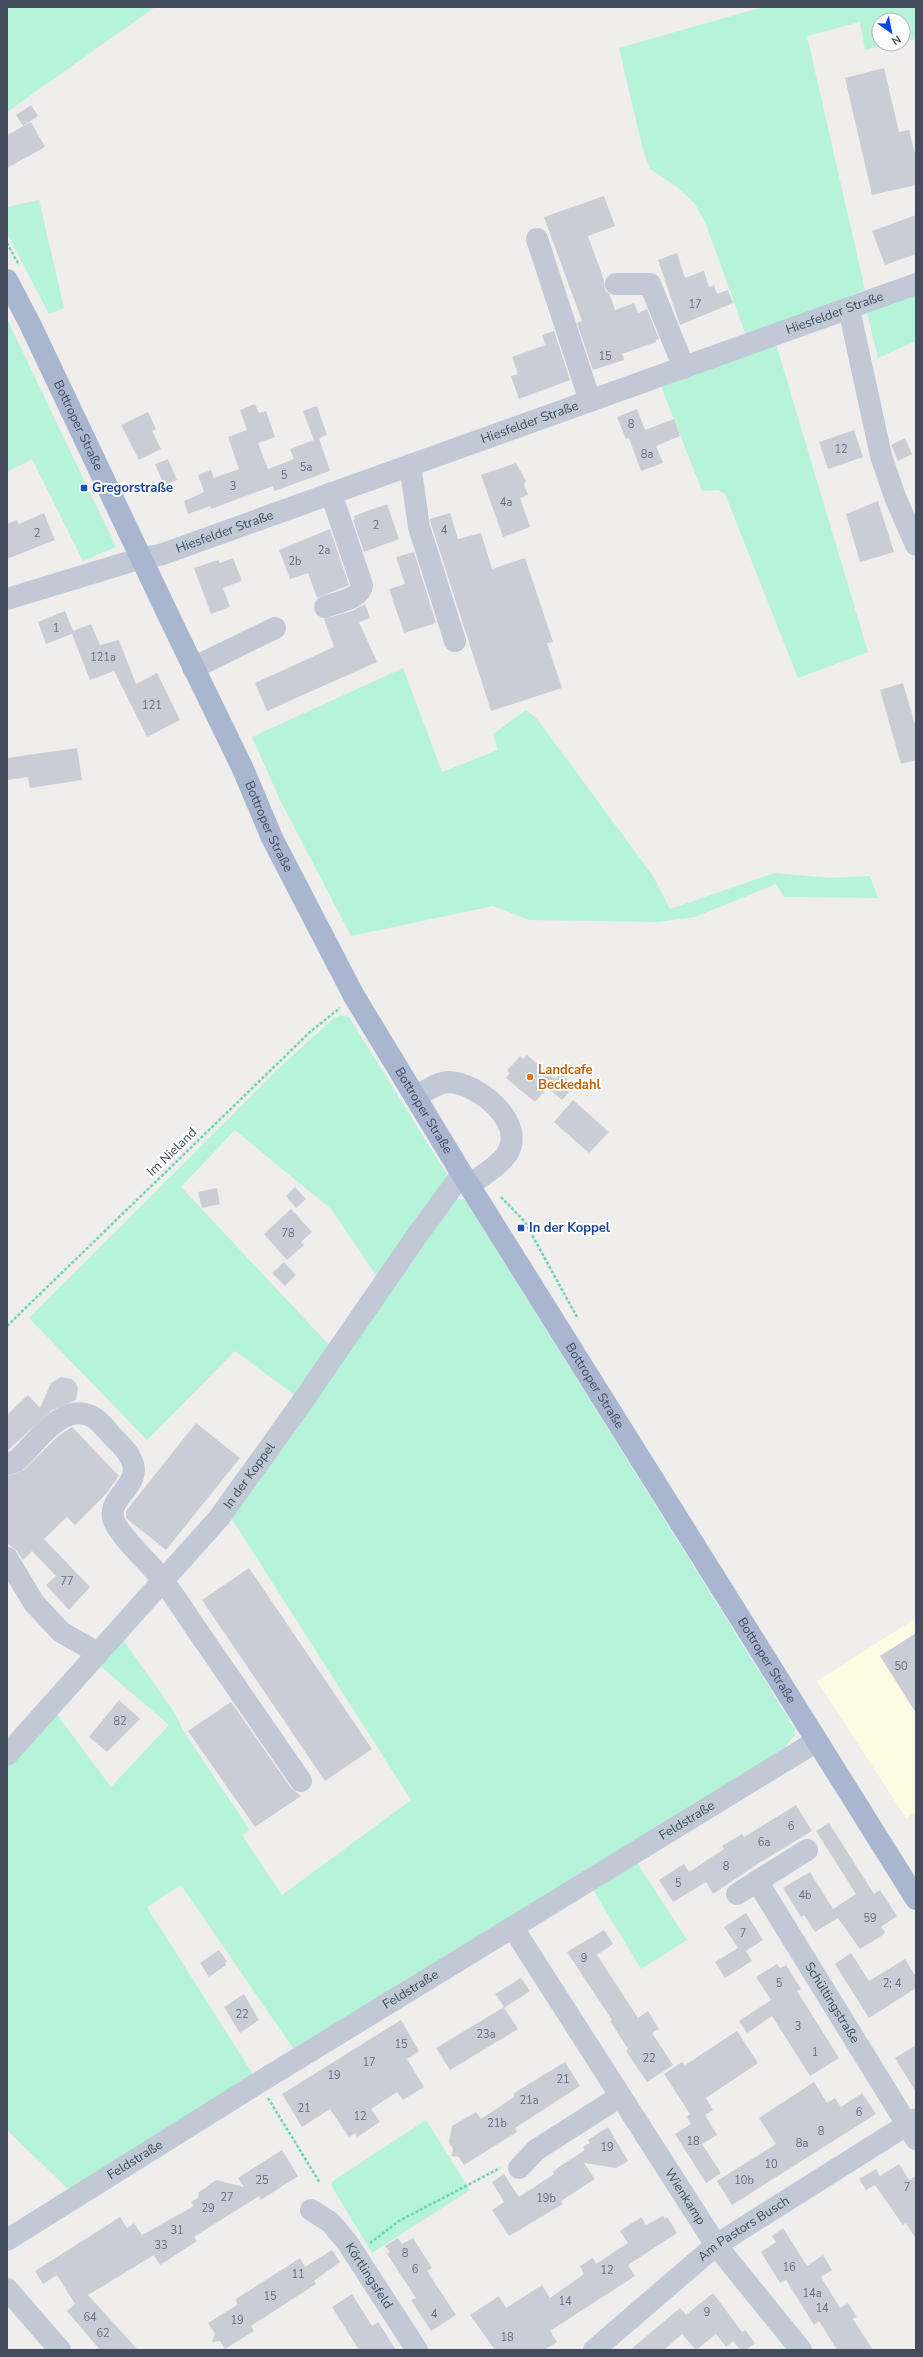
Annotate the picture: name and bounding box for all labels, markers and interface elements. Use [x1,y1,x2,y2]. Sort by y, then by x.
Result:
north arrow [871,12,911,52]
text: N [889,31,904,48]
street label: Hiesfelder Straße [783,287,886,339]
house number: 17 [688,297,702,312]
house number: 15 [598,349,612,364]
street label: Bottroper Straße [49,377,107,474]
street label: Hiesfelder Straße [478,397,581,448]
house number: 8 [628,417,635,432]
house number: 12 [834,442,848,457]
house number: 8a [641,447,653,462]
house number: 5a [300,460,312,475]
house number: 5 [281,468,288,483]
place label: Gregorstraße [92,479,173,497]
house number: 3 [230,479,236,494]
marker: Gregorstraße [79,483,89,493]
house number: 4a [500,495,512,510]
street label: Hiesfelder Straße [173,506,276,558]
house number: 2 [373,518,379,533]
house number: 4 [441,523,448,538]
house number: 2 [34,526,40,541]
house number: 2a [318,543,330,558]
house number: 2b [288,554,302,569]
house number: 1 [53,621,59,636]
house number: 121a [90,650,116,665]
house number: 121 [142,698,162,713]
street label: Bottroper Straße [240,778,297,875]
place label: Landcafe Beckedahl [538,1061,602,1094]
street label: Bottroper Straße [390,1064,457,1157]
marker: Landcafe Beckedahl [525,1072,535,1082]
street label: Im Nieland [143,1124,201,1180]
place label: In der Koppel [529,1219,611,1237]
marker: In der Koppel [516,1223,526,1233]
house number: 78 [281,1226,295,1241]
street label: Bottroper Straße [561,1339,628,1432]
street label: In der Koppel [219,1439,279,1513]
house number: 77 [60,1574,74,1589]
street label: Bottroper Straße [733,1614,800,1707]
house number: 50 [894,1659,908,1674]
house number: 82 [113,1714,127,1729]
street label: Feldstraße [656,1797,718,1844]
house number: 6 [788,1819,795,1834]
house number: 6a [758,1835,770,1850]
house number: 8 [723,1859,730,1874]
house number: 5 [675,1876,682,1891]
house number: 4b [798,1888,812,1903]
house number: 59 [863,1911,877,1926]
house number: 7 [740,1926,746,1941]
house number: 9 [581,1951,587,1966]
street label: Schültingstraße [800,1959,864,2047]
street label: Feldstraße [379,1966,442,2014]
house number: 5 [776,1976,783,1991]
house number: 2; 4 [883,1976,902,1991]
house number: 22 [235,2007,249,2022]
house number: 3 [795,2019,801,2034]
house number: 23a [476,2027,496,2042]
house number: 15 [394,2037,408,2052]
house number: 1 [812,2045,818,2060]
house number: 22 [642,2051,656,2066]
house number: 17 [362,2055,376,2070]
house number: 19 [327,2068,341,2083]
house number: 21 [556,2072,570,2087]
house number: 21a [519,2093,539,2108]
house number: 21 [297,2101,311,2116]
house number: 6 [856,2105,863,2120]
house number: 12 [353,2109,367,2124]
house number: 21b [487,2116,507,2131]
house number: 8 [818,2124,825,2139]
house number: 18 [686,2134,700,2149]
street label: Feldstraße [104,2136,166,2184]
house number: 8a [796,2136,808,2151]
house number: 19 [600,2140,614,2155]
house number: 10 [764,2157,778,2172]
street label: Wienkamp [660,2165,710,2228]
house number: 25 [255,2173,269,2188]
house number: 10b [734,2173,754,2188]
house number: 7 [904,2180,910,2195]
house number: 27 [220,2190,234,2205]
house number: 19b [536,2191,556,2206]
street label: Am Pastors Busch [694,2192,793,2266]
house number: 29 [201,2201,215,2216]
house number: 31 [170,2223,184,2238]
house number: 33 [154,2238,168,2253]
street label: Körtlingsfeld [341,2239,397,2312]
house number: 8 [402,2246,409,2261]
house number: 16 [782,2260,796,2275]
house number: 6 [412,2262,419,2277]
house number: 12 [600,2263,614,2278]
house number: 11 [291,2267,305,2282]
house number: 14a [802,2286,822,2301]
house number: 15 [263,2289,277,2304]
house number: 14 [558,2294,572,2309]
house number: 14 [815,2301,829,2316]
house number: 9 [704,2305,710,2320]
house number: 4 [431,2307,438,2322]
house number: 64 [83,2310,97,2325]
house number: 19 [230,2313,244,2328]
house number: 62 [96,2326,110,2341]
house number: 18 [500,2330,514,2345]

